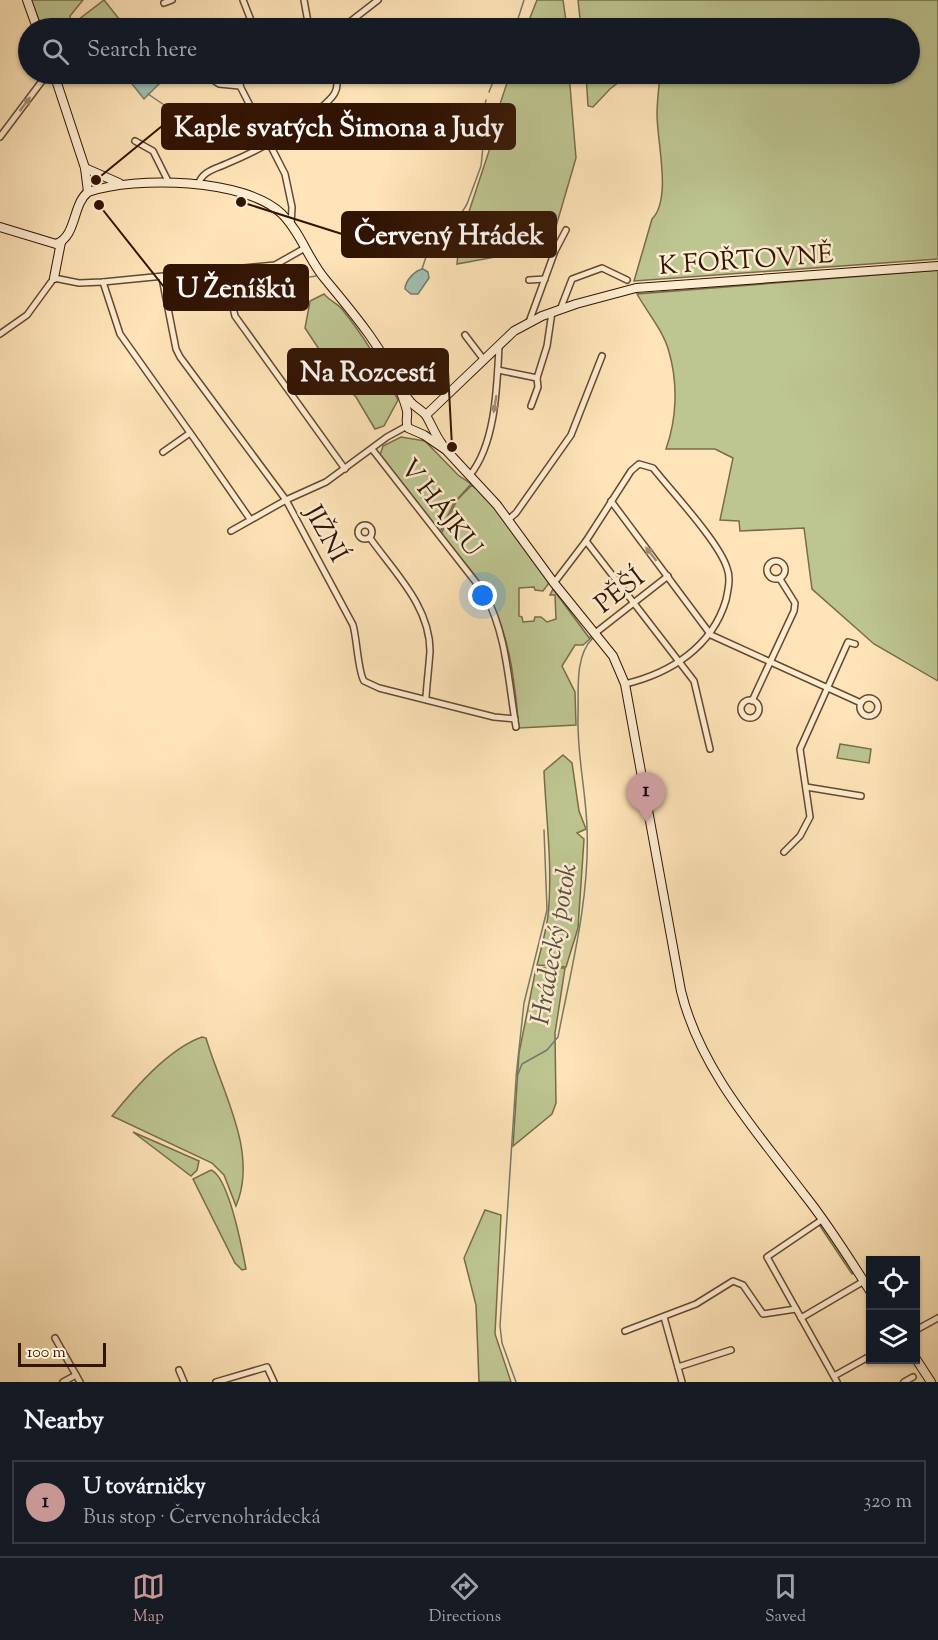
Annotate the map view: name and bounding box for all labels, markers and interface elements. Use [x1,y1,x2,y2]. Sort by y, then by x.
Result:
search box [18,18,920,84]
icon: search [39,35,72,68]
text: Search here [87,35,197,67]
one-way arrow [19,96,31,112]
callout: Kaple svatých Šimona a Judy [162,104,515,149]
text: Kaple svatých Šimona a Judy [174,109,504,149]
callout: Červený Hrádek [342,212,556,257]
text: Červený Hrádek [354,217,544,257]
street label: K FOŘTOVNĚ [658,237,835,286]
callout: U Ženíšků [164,265,308,310]
text: U Ženíšků [176,271,296,310]
callout: Na Rozcestí [288,349,448,394]
text: Na Rozcestí [300,355,436,394]
one-way arrow [490,395,499,414]
street label: V HÁJKU [390,452,490,565]
street label: JIŽNÍ [293,497,356,570]
one-way arrow [646,546,658,561]
street label: PĚŠÍ [588,560,654,623]
your location [468,581,497,610]
pin: 1 [626,772,666,822]
water label: Hrádecký potok [522,861,589,1028]
map controls [866,1256,920,1364]
button: locate [866,1256,920,1310]
button: layers [866,1310,920,1364]
scale bar [18,1340,106,1368]
text: 100 m [27,1342,66,1365]
text: Nearby [24,1403,104,1440]
text: U továrničky [83,1472,206,1504]
text: 1 [42,1488,49,1517]
text: 320 m [863,1488,912,1517]
text: Bus stop · Červenohrádecká [83,1504,321,1533]
tab: Map [132,1570,165,1629]
tab: Directions [429,1570,501,1629]
tab: Saved [765,1570,806,1629]

